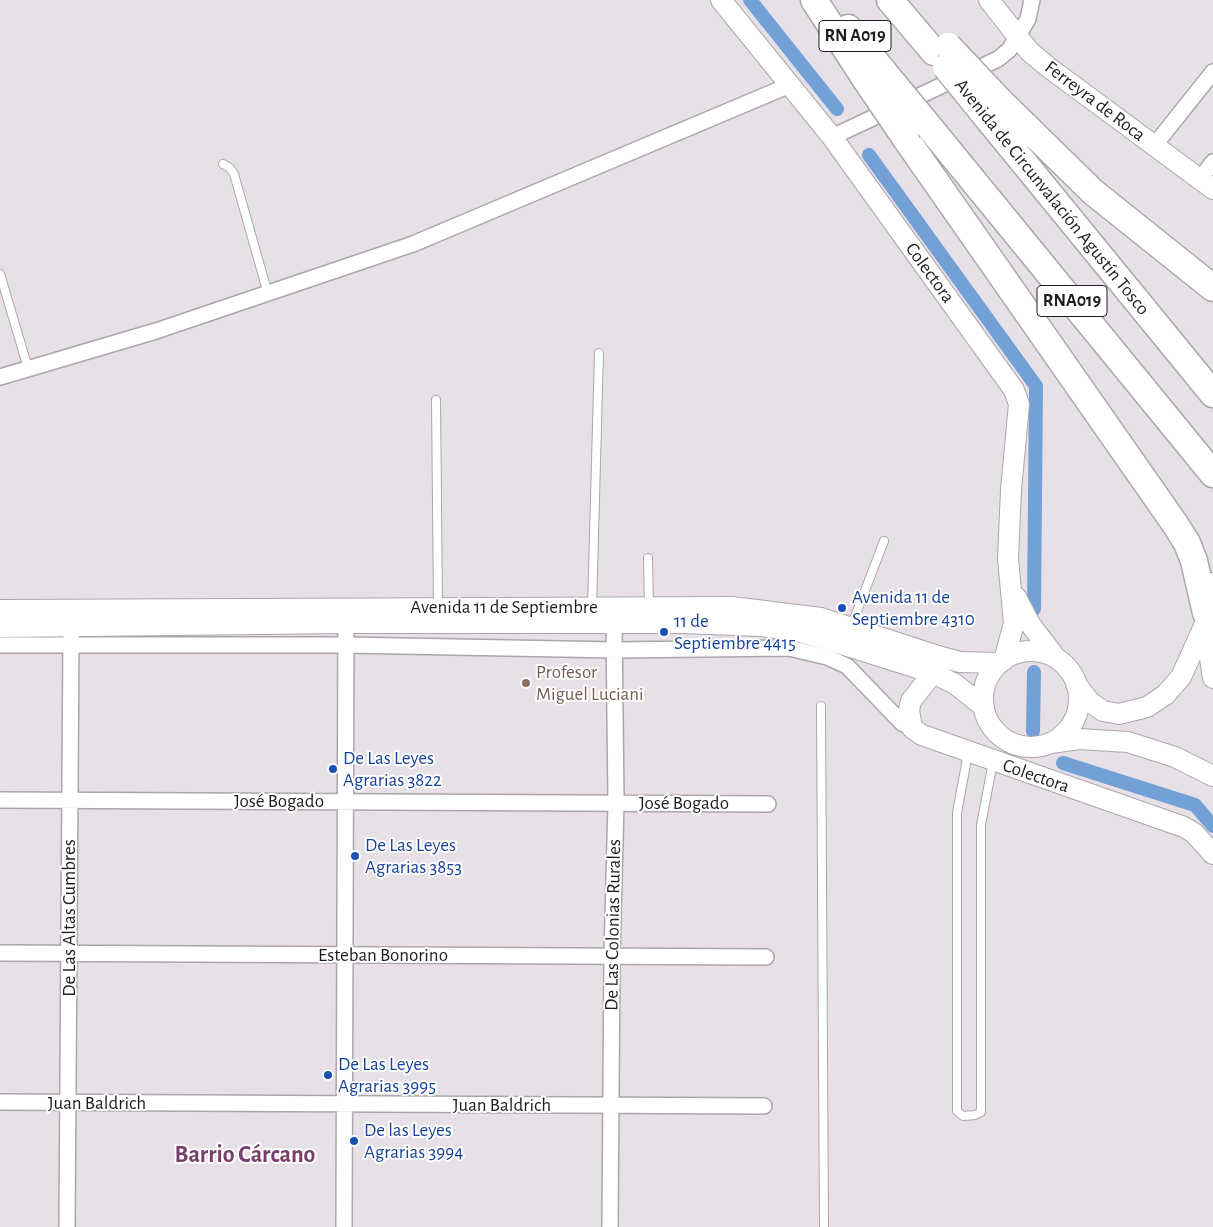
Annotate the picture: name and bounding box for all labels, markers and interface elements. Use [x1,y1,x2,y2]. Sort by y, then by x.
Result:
road number: RN A019 [819,20,891,52]
street label: Ferreyra de Roca [1040,56,1150,146]
street label: Avenida de Circunvalación Agustín Tosco [950,74,1154,320]
street label: Colectora [900,238,960,308]
road number: RNA019 [1037,286,1107,316]
place label: Avenida 11 de Septiembre 4310 [852,586,975,630]
street label: Avenida 11 de Septiembre [410,596,598,618]
marker: Avenida 11 de Septiembre 4310 [836,602,848,614]
place label: 11 de Septiembre 4415 [674,610,796,654]
marker: 11 de Septiembre 4415 [658,626,670,638]
place label: Profesor Miguel Luciani [536,661,644,705]
marker: Profesor Miguel Luciani [520,677,532,689]
place label: De Las Leyes Agrarias 3822 [343,747,442,791]
street label: Colectora [1000,754,1072,798]
marker: De Las Leyes Agrarias 3822 [327,763,339,775]
street label: José Bogado [234,790,324,812]
street label: José Bogado [639,792,729,814]
place label: De Las Leyes Agrarias 3853 [365,834,462,878]
street label: De Las Altas Cumbres [58,839,80,997]
street label: De Las Colonias Rurales [600,839,626,1011]
marker: De Las Leyes Agrarias 3853 [349,850,361,862]
street label: Esteban Bonorino [318,944,448,966]
place label: De Las Leyes Agrarias 3995 [338,1053,436,1097]
marker: De Las Leyes Agrarias 3995 [322,1069,334,1081]
street label: Juan Baldrich [48,1092,146,1114]
street label: Juan Baldrich [453,1094,551,1116]
place label: De las Leyes Agrarias 3994 [364,1119,463,1163]
marker: De las Leyes Agrarias 3994 [348,1135,360,1147]
district label: Barrio Cárcano [175,1141,315,1169]

